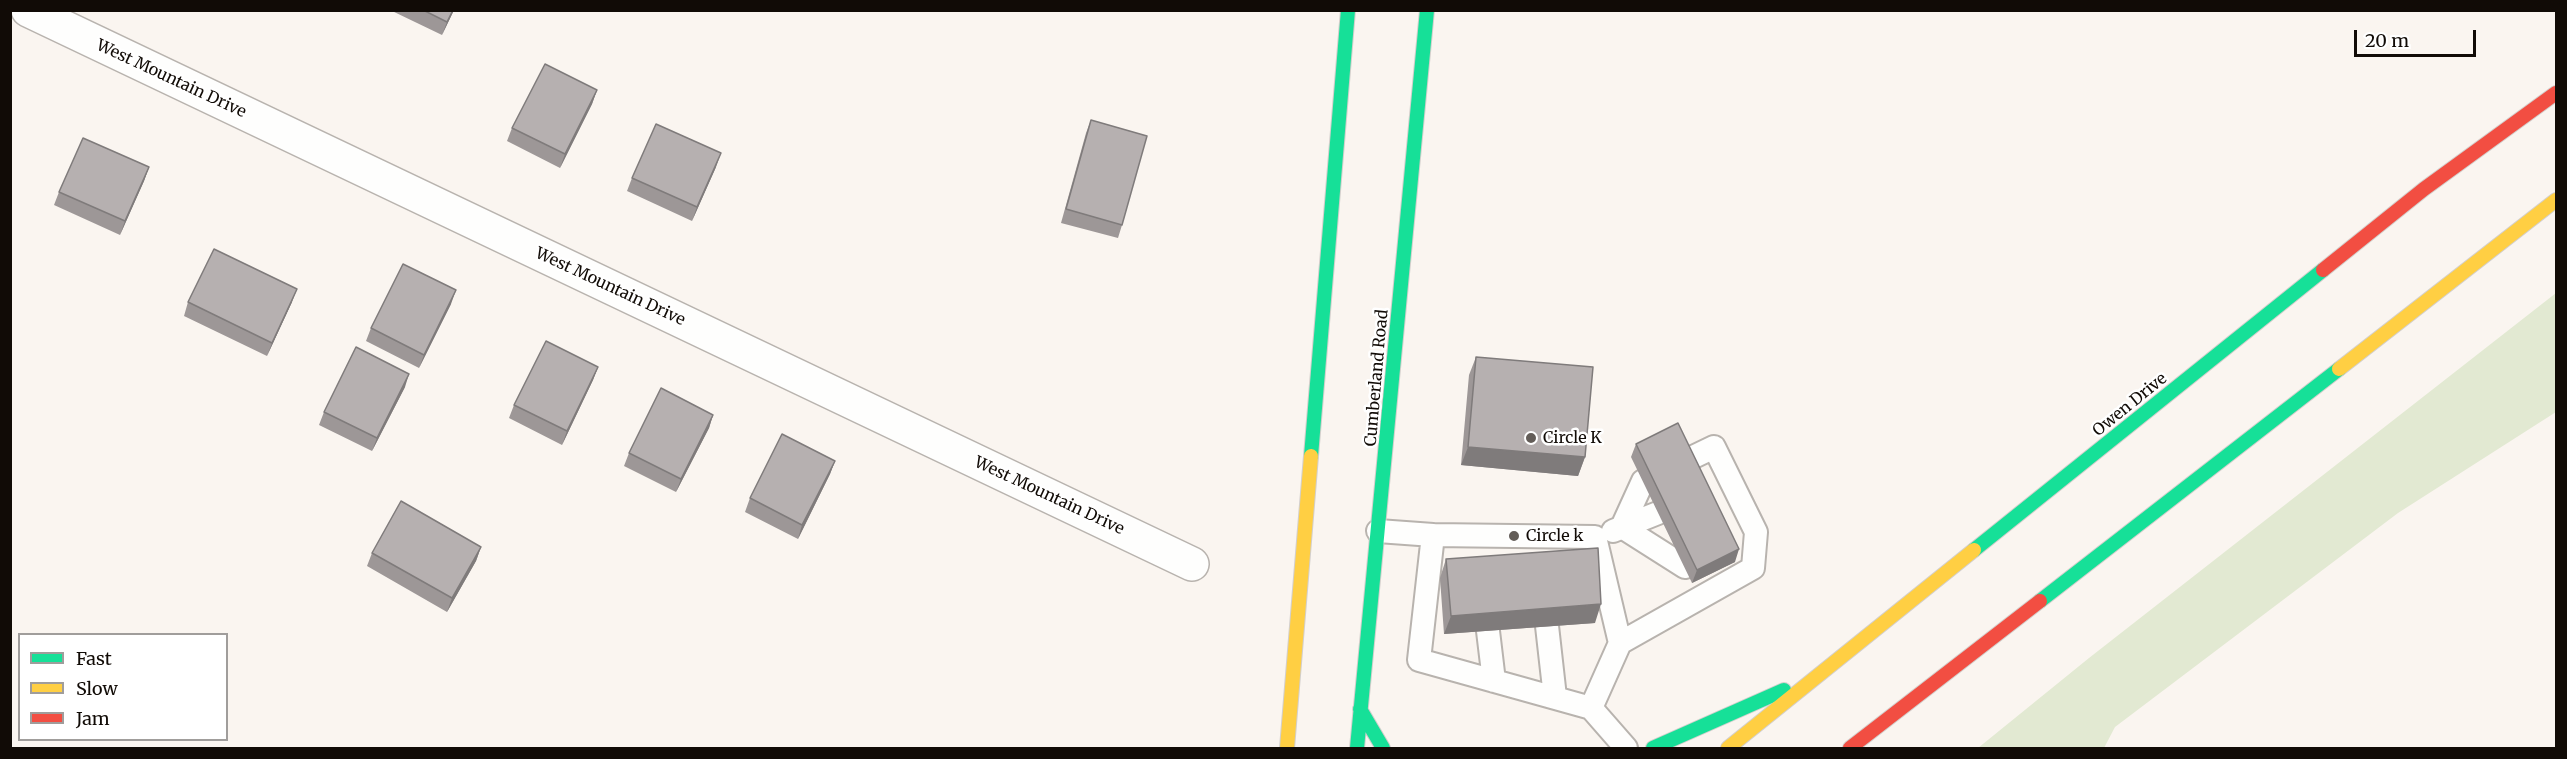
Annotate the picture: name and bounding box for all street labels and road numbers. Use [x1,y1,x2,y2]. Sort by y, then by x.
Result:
street label: West Mountain Drive [93,36,249,122]
street label: West Mountain Drive [532,244,688,330]
street label: Cumberland Road [1361,309,1393,447]
street label: Owen Drive [2089,369,2171,441]
street label: West Mountain Drive [971,453,1127,539]

